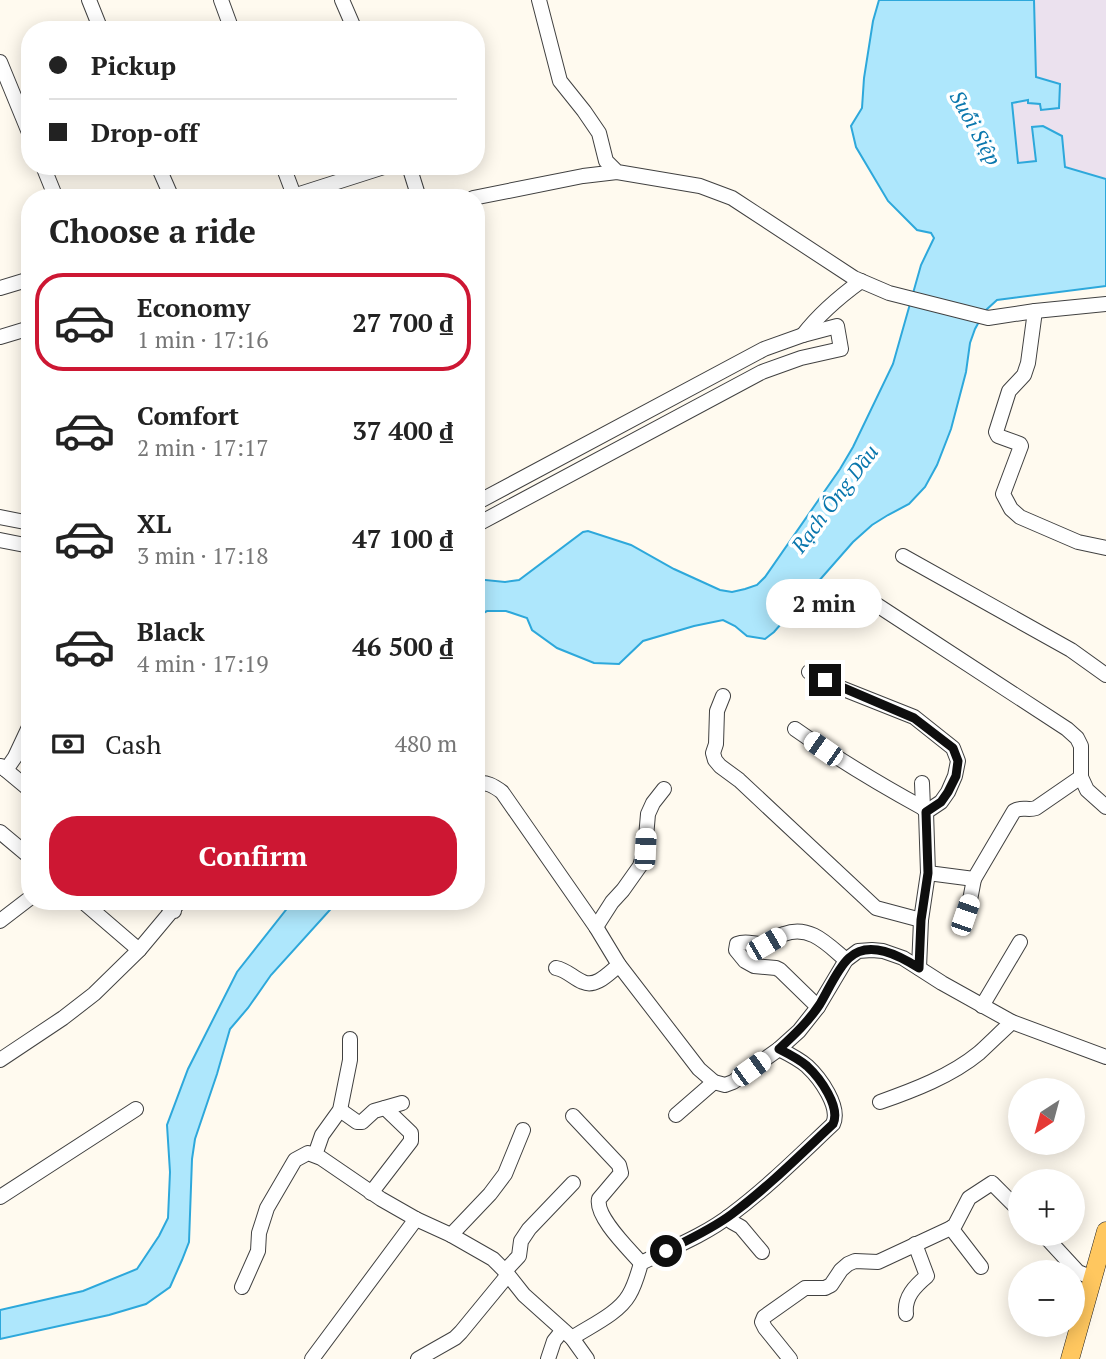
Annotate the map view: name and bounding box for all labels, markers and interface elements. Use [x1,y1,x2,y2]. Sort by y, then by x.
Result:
text: Pickup [91,48,176,82]
water label: Suối Siệp [944,85,1008,170]
text: Drop-off [91,115,198,149]
text: Choose a ride [49,210,256,252]
text: Economy [137,290,250,324]
icon: car [53,291,116,354]
text: 27 700 ₫ [352,305,453,339]
text: 1 min · 17:16 [137,324,269,355]
text: Comfort [137,398,239,432]
icon: car [53,399,116,462]
text: 37 400 ₫ [352,413,453,447]
text: 2 min · 17:17 [137,432,269,463]
water label: Rạch Ông Dầu [784,439,884,559]
text: XL [137,506,171,540]
icon: car [53,507,116,570]
text: 47 100 ₫ [352,521,453,555]
text: 3 min · 17:18 [137,540,269,571]
callout: 2 min [767,578,883,628]
text: 2 min [793,588,855,619]
text: Black [137,614,205,648]
icon: car [53,615,116,678]
text: 46 500 ₫ [352,629,453,663]
text: 4 min · 17:19 [137,648,269,679]
route end [809,664,841,696]
icon: cash [49,725,87,763]
text: Cash [105,727,161,761]
text: 480 m [395,728,457,759]
car [800,728,847,770]
button: Confirm [49,816,457,896]
car [634,827,657,871]
car [949,892,982,938]
car [743,924,790,964]
car [728,1048,775,1090]
north arrow [1008,1078,1085,1155]
map controls [1008,1078,1085,1337]
button: + [1008,1169,1085,1246]
route start [650,1235,682,1267]
button: − [1008,1260,1085,1337]

